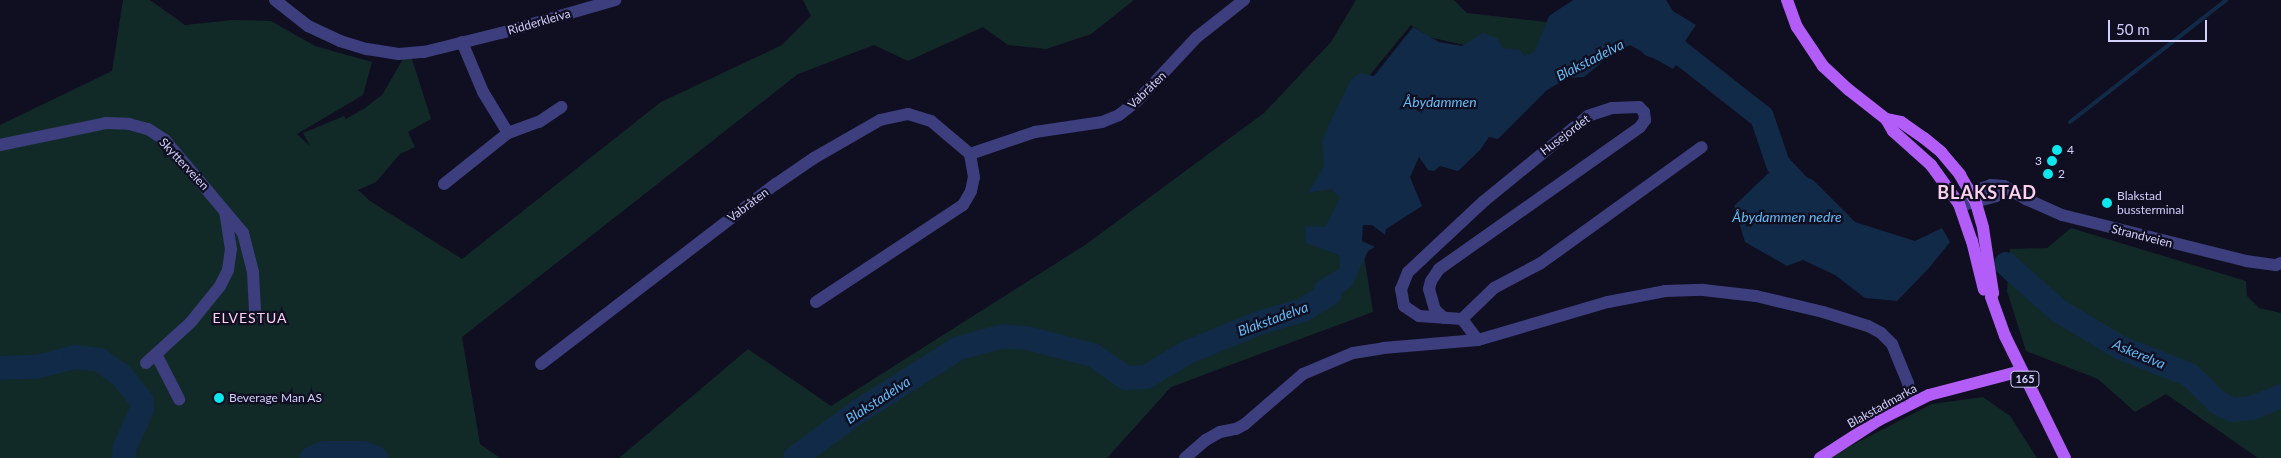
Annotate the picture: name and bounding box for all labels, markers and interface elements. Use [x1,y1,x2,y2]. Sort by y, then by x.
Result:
street label: Ridderkleiva [506,6,572,38]
scale bar [2111,10,2210,42]
text: 50 m [2116,20,2150,38]
water label: Blakstadelva [1553,36,1627,84]
street label: Vabråten [1125,68,1169,112]
water label: Åbydammen [1403,94,1477,110]
street label: Husejordet [1537,112,1593,158]
street label: Skytterveien [156,135,212,193]
place label: 4 [2067,143,2074,157]
marker: 4 [2051,144,2063,156]
place label: 3 [2035,154,2042,168]
marker: 3 [2046,155,2058,167]
place label: 2 [2058,167,2065,181]
marker: 2 [2042,168,2054,180]
district label: BLAKSTAD [1936,181,2038,203]
street label: Vabråten [725,185,771,225]
place label: Blakstad bussterminal [2117,189,2184,217]
marker: Blakstad bussterminal [2101,197,2113,209]
water label: Åbydammen nedre [1732,209,1842,225]
street label: Strandveien [2110,221,2174,251]
water label: Blakstadelva [1236,299,1310,339]
district label: ELVESTUA [211,310,289,326]
water label: Askerelva [2110,335,2168,373]
road number: 165 [2010,370,2040,388]
water label: Blakstadelva [843,373,913,427]
street label: Blakstadmarka [1845,381,1919,431]
place label: Beverage Man AS [229,391,322,405]
marker: Beverage Man AS [213,392,225,404]

